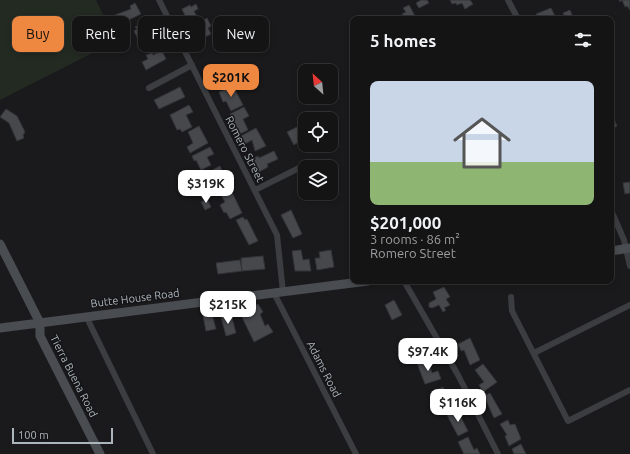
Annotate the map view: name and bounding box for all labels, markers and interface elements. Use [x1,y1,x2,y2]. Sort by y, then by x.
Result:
chip: Buy [12,16,64,52]
chip: Rent [72,16,130,52]
chip: Filters [138,16,205,52]
chip: New [213,16,269,52]
icon: filters [572,29,594,51]
text: 5 homes [370,31,436,50]
pin: $201K [203,64,259,98]
north arrow [298,64,338,104]
map controls [298,64,338,200]
text: $201K [212,70,250,84]
icon: home [446,107,518,179]
button: locate [298,112,338,152]
street label: Romero Street [223,114,267,185]
button: layers [298,160,338,200]
pin: $319K [178,170,234,204]
text: $319K [187,176,225,190]
text: $201,000 [370,213,441,232]
text: 3 rooms · 86 m² [370,232,460,246]
text: Romero Street [370,246,456,260]
street label: Butte House Road [90,287,180,309]
pin: $215K [200,291,256,325]
text: $215K [209,297,247,311]
street label: Tierra Buena Road [48,333,100,419]
pin: $97.4K [395,338,461,372]
street label: Adams Road [305,339,343,399]
text: $97.4K [407,344,449,358]
pin: $116K [430,389,486,423]
text: $116K [439,395,477,409]
scale bar [12,426,113,445]
text: 100 m [18,429,49,441]

